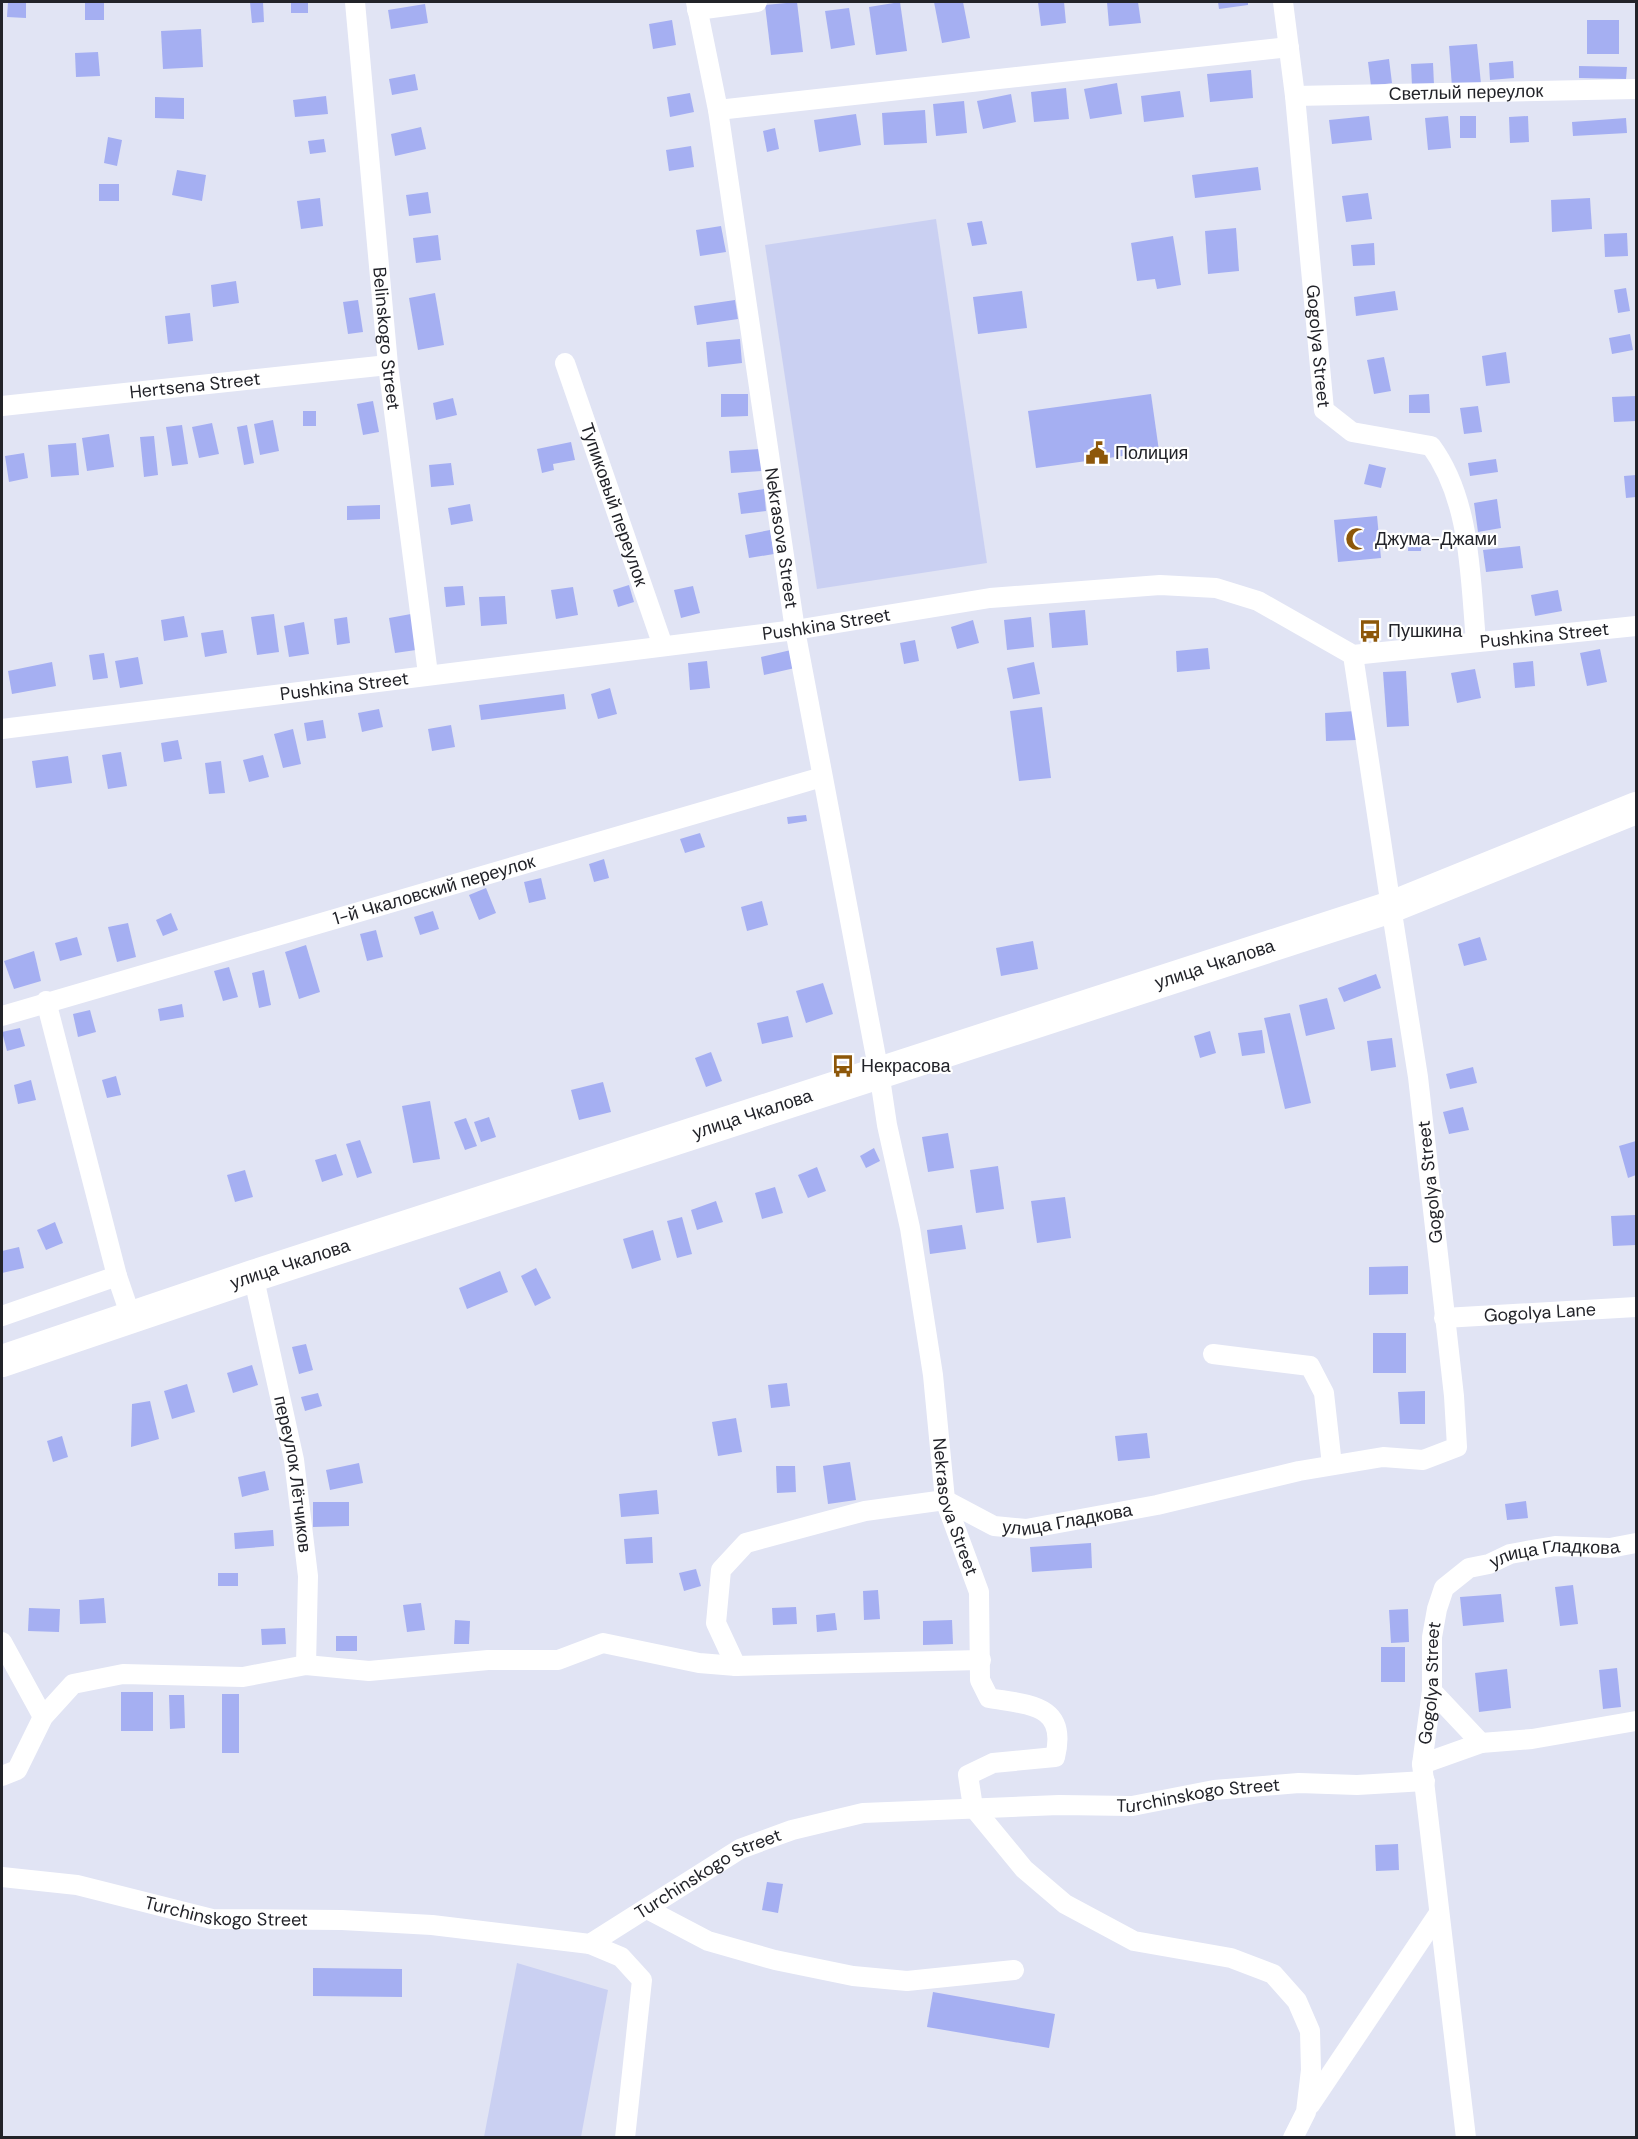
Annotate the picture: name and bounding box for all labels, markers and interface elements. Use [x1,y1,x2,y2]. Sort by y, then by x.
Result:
street label: Светлый переулок [1388,79,1544,106]
street label: Belinskogo Street [367,266,406,412]
street label: Gogolya Street [1300,284,1336,409]
street label: Hertsena Street [128,367,262,404]
street label: Тупиковый переулок [575,420,653,590]
public building icon: Полиция [1084,440,1110,466]
place label: Полиция [1115,441,1188,465]
street label: Nekrasova Street [759,466,804,610]
mosque icon: Джума-Джами [1344,526,1370,552]
place label: Джума-Джами [1375,527,1497,551]
street label: Pushkina Street [761,603,892,646]
street label: Pushkina Street [1479,617,1610,654]
bus stop icon: Пушкина [1357,618,1383,644]
place label: Пушкина [1388,619,1463,643]
street label: Pushkina Street [279,666,410,706]
street label: 1-й Чкаловский переулок [330,849,538,931]
street label: улица Чкалова [1152,933,1279,995]
bus stop icon: Некрасова [830,1053,856,1079]
place label: Некрасова [861,1054,951,1078]
street label: улица Чкалова [689,1083,816,1145]
street label: Gogolya Street [1412,1119,1448,1245]
street label: улица Чкалова [227,1233,354,1295]
street label: Gogolya Lane [1483,1297,1597,1328]
street label: переулок Лётчиков [268,1393,317,1554]
street label: Nekrasova Street [927,1437,984,1579]
street label: улица Гладкова [1001,1498,1135,1542]
street label: улица Гладкова [1486,1534,1623,1574]
street label: Gogolya Street [1413,1620,1447,1746]
street label: Turchinskogo Street [1116,1773,1281,1818]
street label: Turchinskogo Street [630,1823,785,1924]
street label: Turchinskogo Street [142,1890,308,1932]

